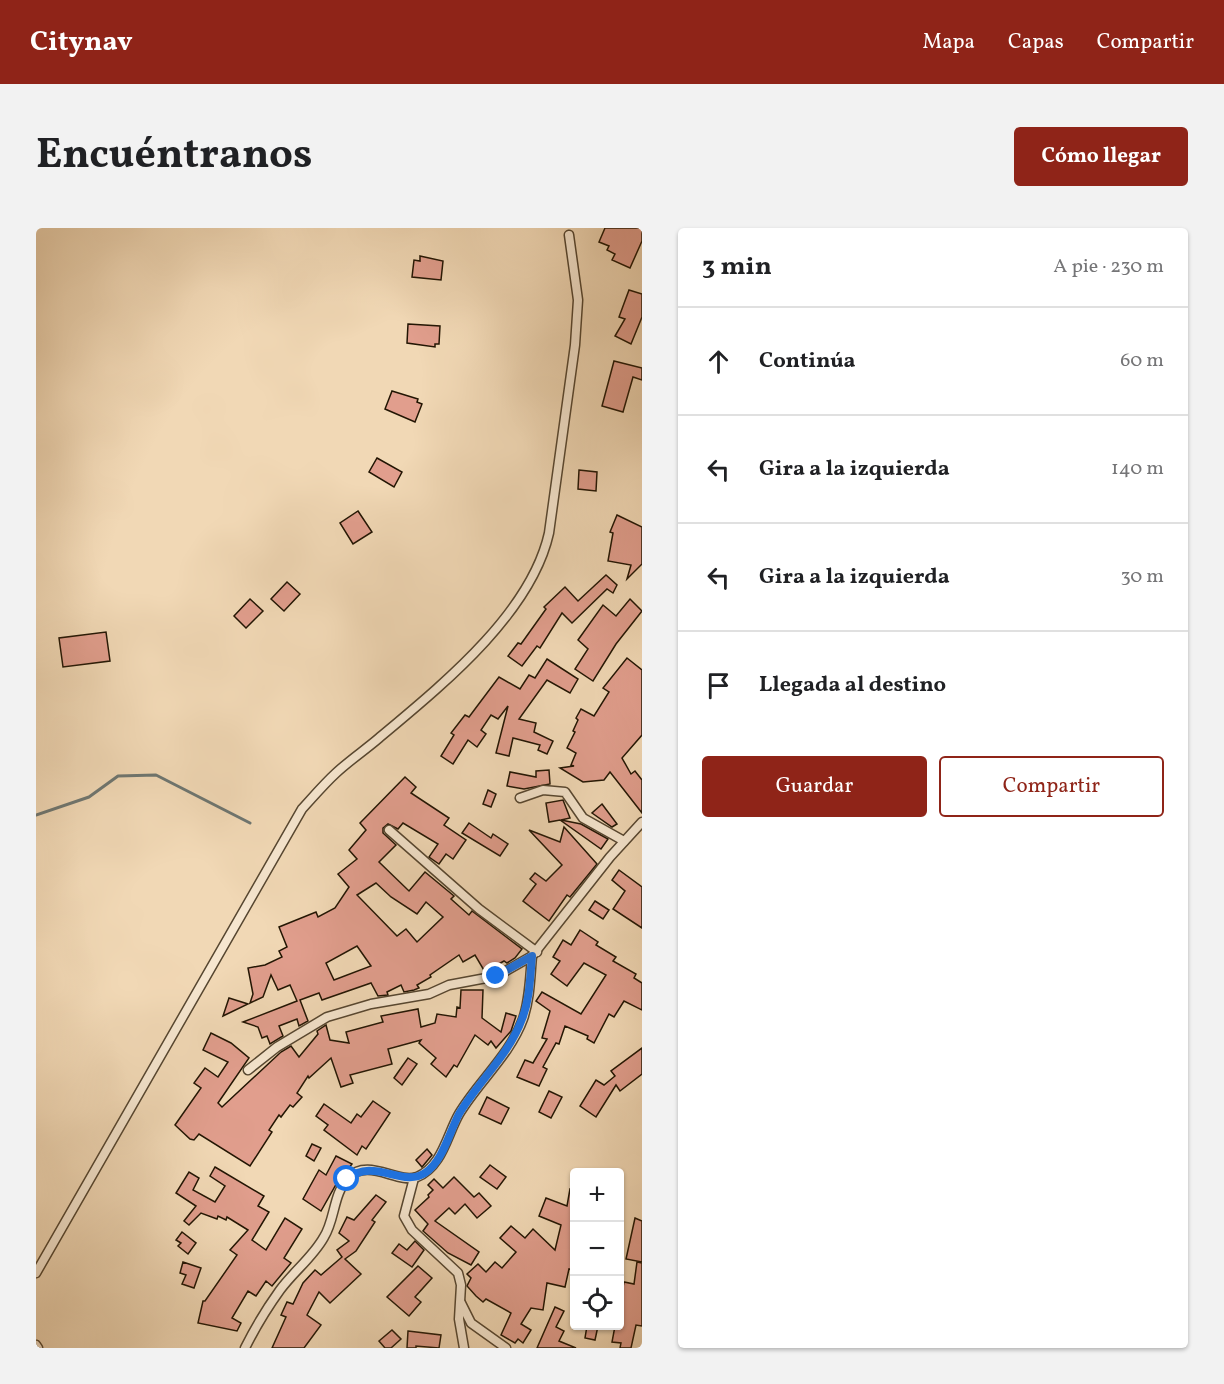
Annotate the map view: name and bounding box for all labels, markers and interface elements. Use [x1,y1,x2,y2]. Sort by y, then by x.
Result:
text: Citynav [30,23,133,62]
text: Mapa [923,28,975,57]
text: Capas [1008,28,1064,57]
text: Compartir [1097,28,1194,57]
text: Encuéntranos [36,127,312,186]
button: Cómo llegar [1014,127,1188,186]
text: 3 min [702,249,772,285]
text: A pie · 230 m [1053,253,1164,281]
icon: ahead [702,345,735,378]
text: Continúa [759,346,856,377]
text: 60 m [1120,347,1164,375]
icon: left [702,453,735,486]
text: Gira a la izquierda [759,454,950,485]
text: 140 m [1111,455,1164,483]
icon: left [702,561,735,594]
text: Gira a la izquierda [759,562,950,593]
text: 30 m [1120,563,1164,591]
icon: arrive [702,669,735,702]
text: Llegada al destino [759,670,946,701]
button: Guardar [702,756,927,817]
button: Compartir [939,756,1164,817]
route end [482,962,508,988]
route start [333,1165,359,1191]
map controls [570,1168,624,1330]
button: + [570,1168,624,1222]
button: − [570,1222,624,1276]
button: locate [570,1276,624,1330]

